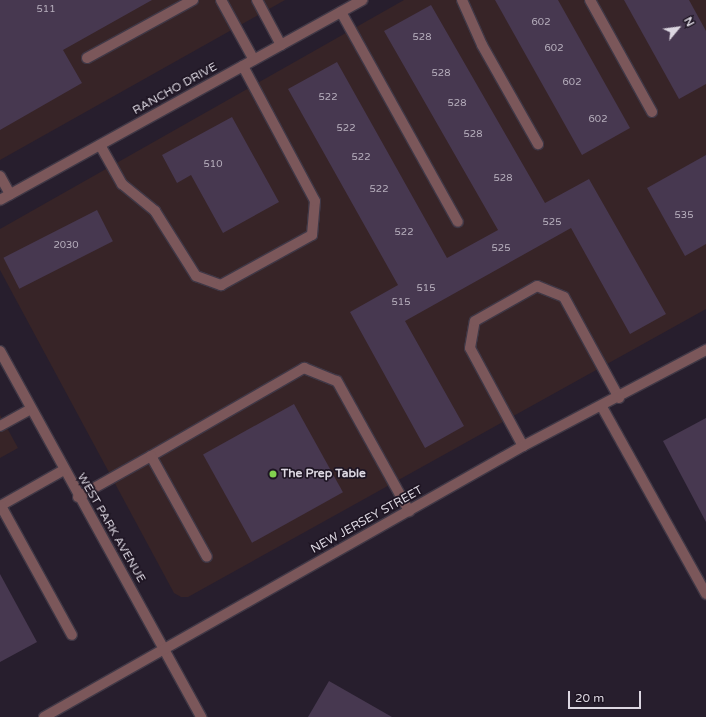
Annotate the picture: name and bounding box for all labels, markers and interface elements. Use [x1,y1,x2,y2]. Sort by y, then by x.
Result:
house number: 511 [37,4,55,16]
north arrow [658,8,698,48]
text: N [681,15,697,29]
house number: 602 [532,17,550,29]
house number: 528 [413,32,431,44]
house number: 602 [545,43,563,55]
street label: RANCHO DRIVE [130,60,220,118]
house number: 528 [432,68,450,80]
house number: 602 [563,77,581,89]
house number: 522 [319,92,337,104]
house number: 528 [448,98,466,110]
house number: 602 [589,114,607,126]
house number: 522 [337,123,355,135]
house number: 528 [464,129,482,141]
house number: 522 [352,152,370,164]
house number: 510 [204,159,222,171]
house number: 528 [494,173,512,185]
house number: 522 [370,184,388,196]
house number: 535 [675,210,693,222]
house number: 525 [543,217,561,229]
house number: 522 [395,227,413,239]
house number: 2030 [53,240,79,252]
house number: 525 [492,243,510,255]
house number: 515 [417,283,435,295]
house number: 515 [392,297,410,309]
place label: The Prep Table [281,467,366,481]
marker: The Prep Table [268,469,278,479]
street label: WEST PARK AVENUE [74,471,148,585]
street label: NEW JERSEY STREET [309,483,425,557]
scale bar [570,683,643,709]
text: 20 m [575,691,604,705]

